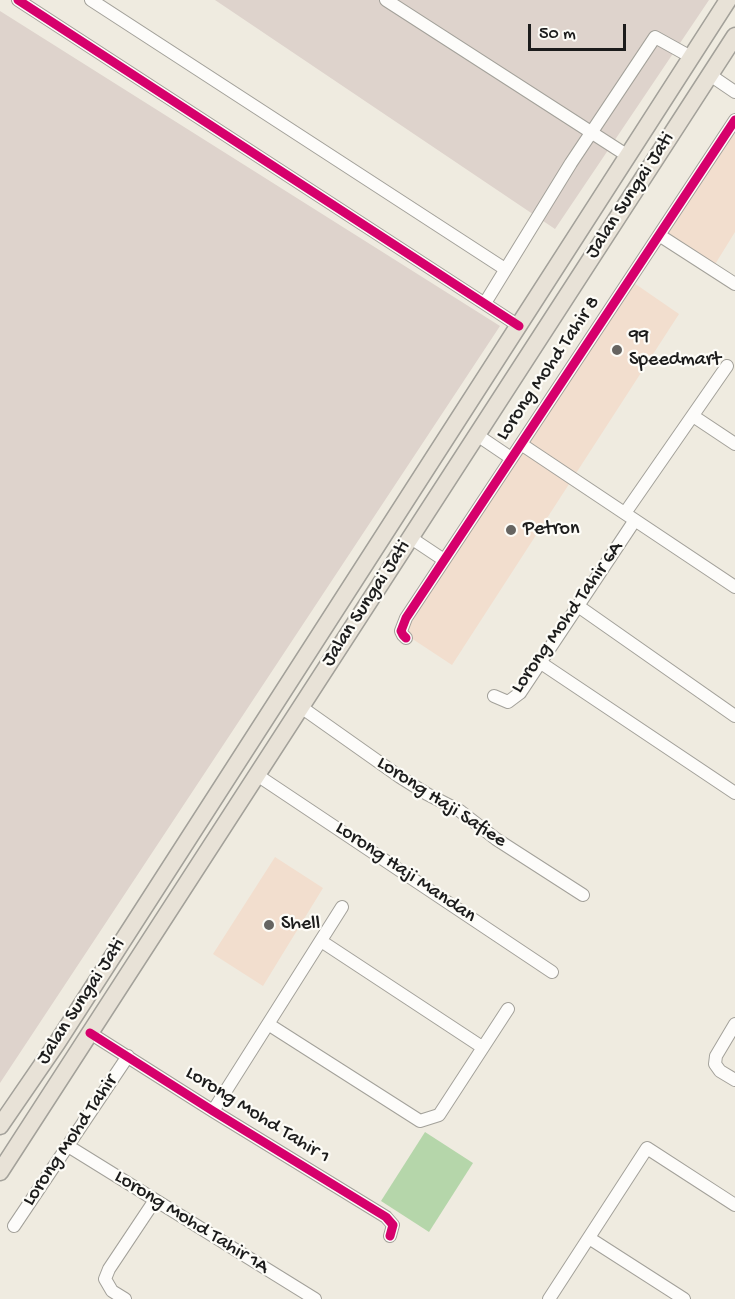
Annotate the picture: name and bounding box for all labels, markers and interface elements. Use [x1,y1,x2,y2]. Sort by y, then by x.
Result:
scale bar [531,12,628,50]
text: 50 m [539,24,576,45]
street label: Jalan Sungai Jati [581,129,681,263]
street label: Lorong Mohd Tahir 8 [492,292,606,446]
place label: 99 Speedmart [629,326,721,373]
marker: 99 Speedmart [610,343,624,357]
place label: Petron [523,518,579,542]
marker: Petron [504,523,518,537]
street label: Jalan Sungai Jati [317,537,417,671]
street label: Lorong Mohd Tahir 6A [507,537,629,699]
street label: Lorong Haji Safiee [372,752,510,854]
street label: Lorong Haji Mandan [330,817,480,929]
place label: Shell [281,913,320,937]
marker: Shell [262,918,276,932]
street label: Jalan Sungai Jati [32,935,132,1069]
street label: Lorong Mohd Tahir 1 [180,1062,334,1170]
street label: Lorong Mohd Tahir [18,1071,124,1211]
street label: Lorong Mohd Tahir 1A [109,1166,273,1280]

